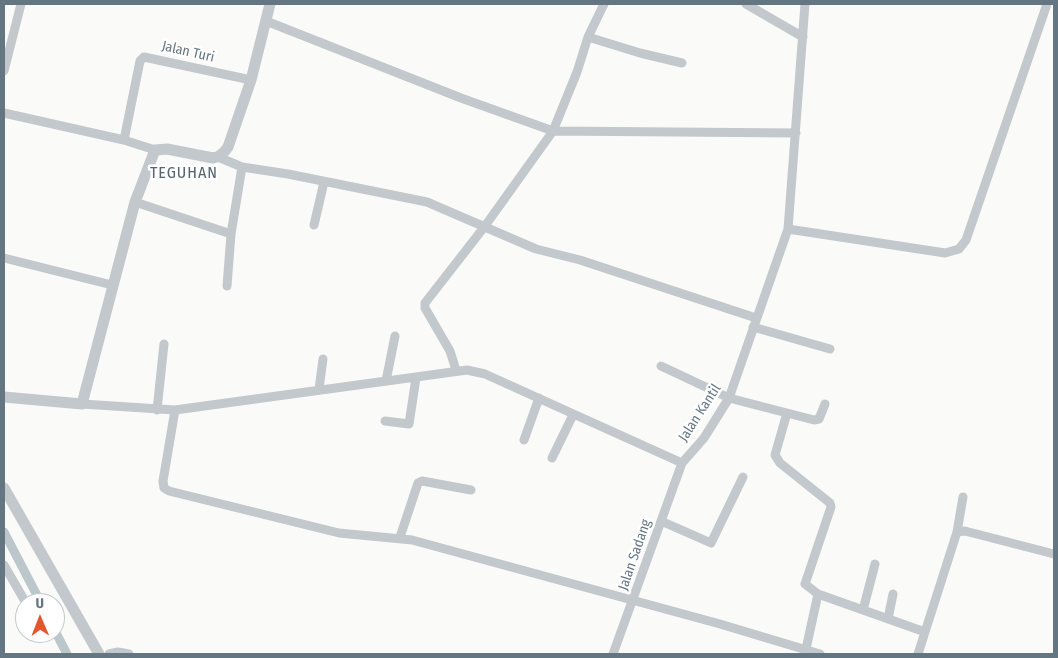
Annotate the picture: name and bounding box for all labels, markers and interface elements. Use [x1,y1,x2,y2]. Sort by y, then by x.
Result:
street label: Jalan Turi [160,38,216,66]
district label: TEGUHAN [149,164,219,184]
street label: Jalan Kantil [675,381,725,445]
street label: Jalan Sadang [615,517,655,593]
north arrow [15,593,65,643]
text: U [35,595,44,612]

